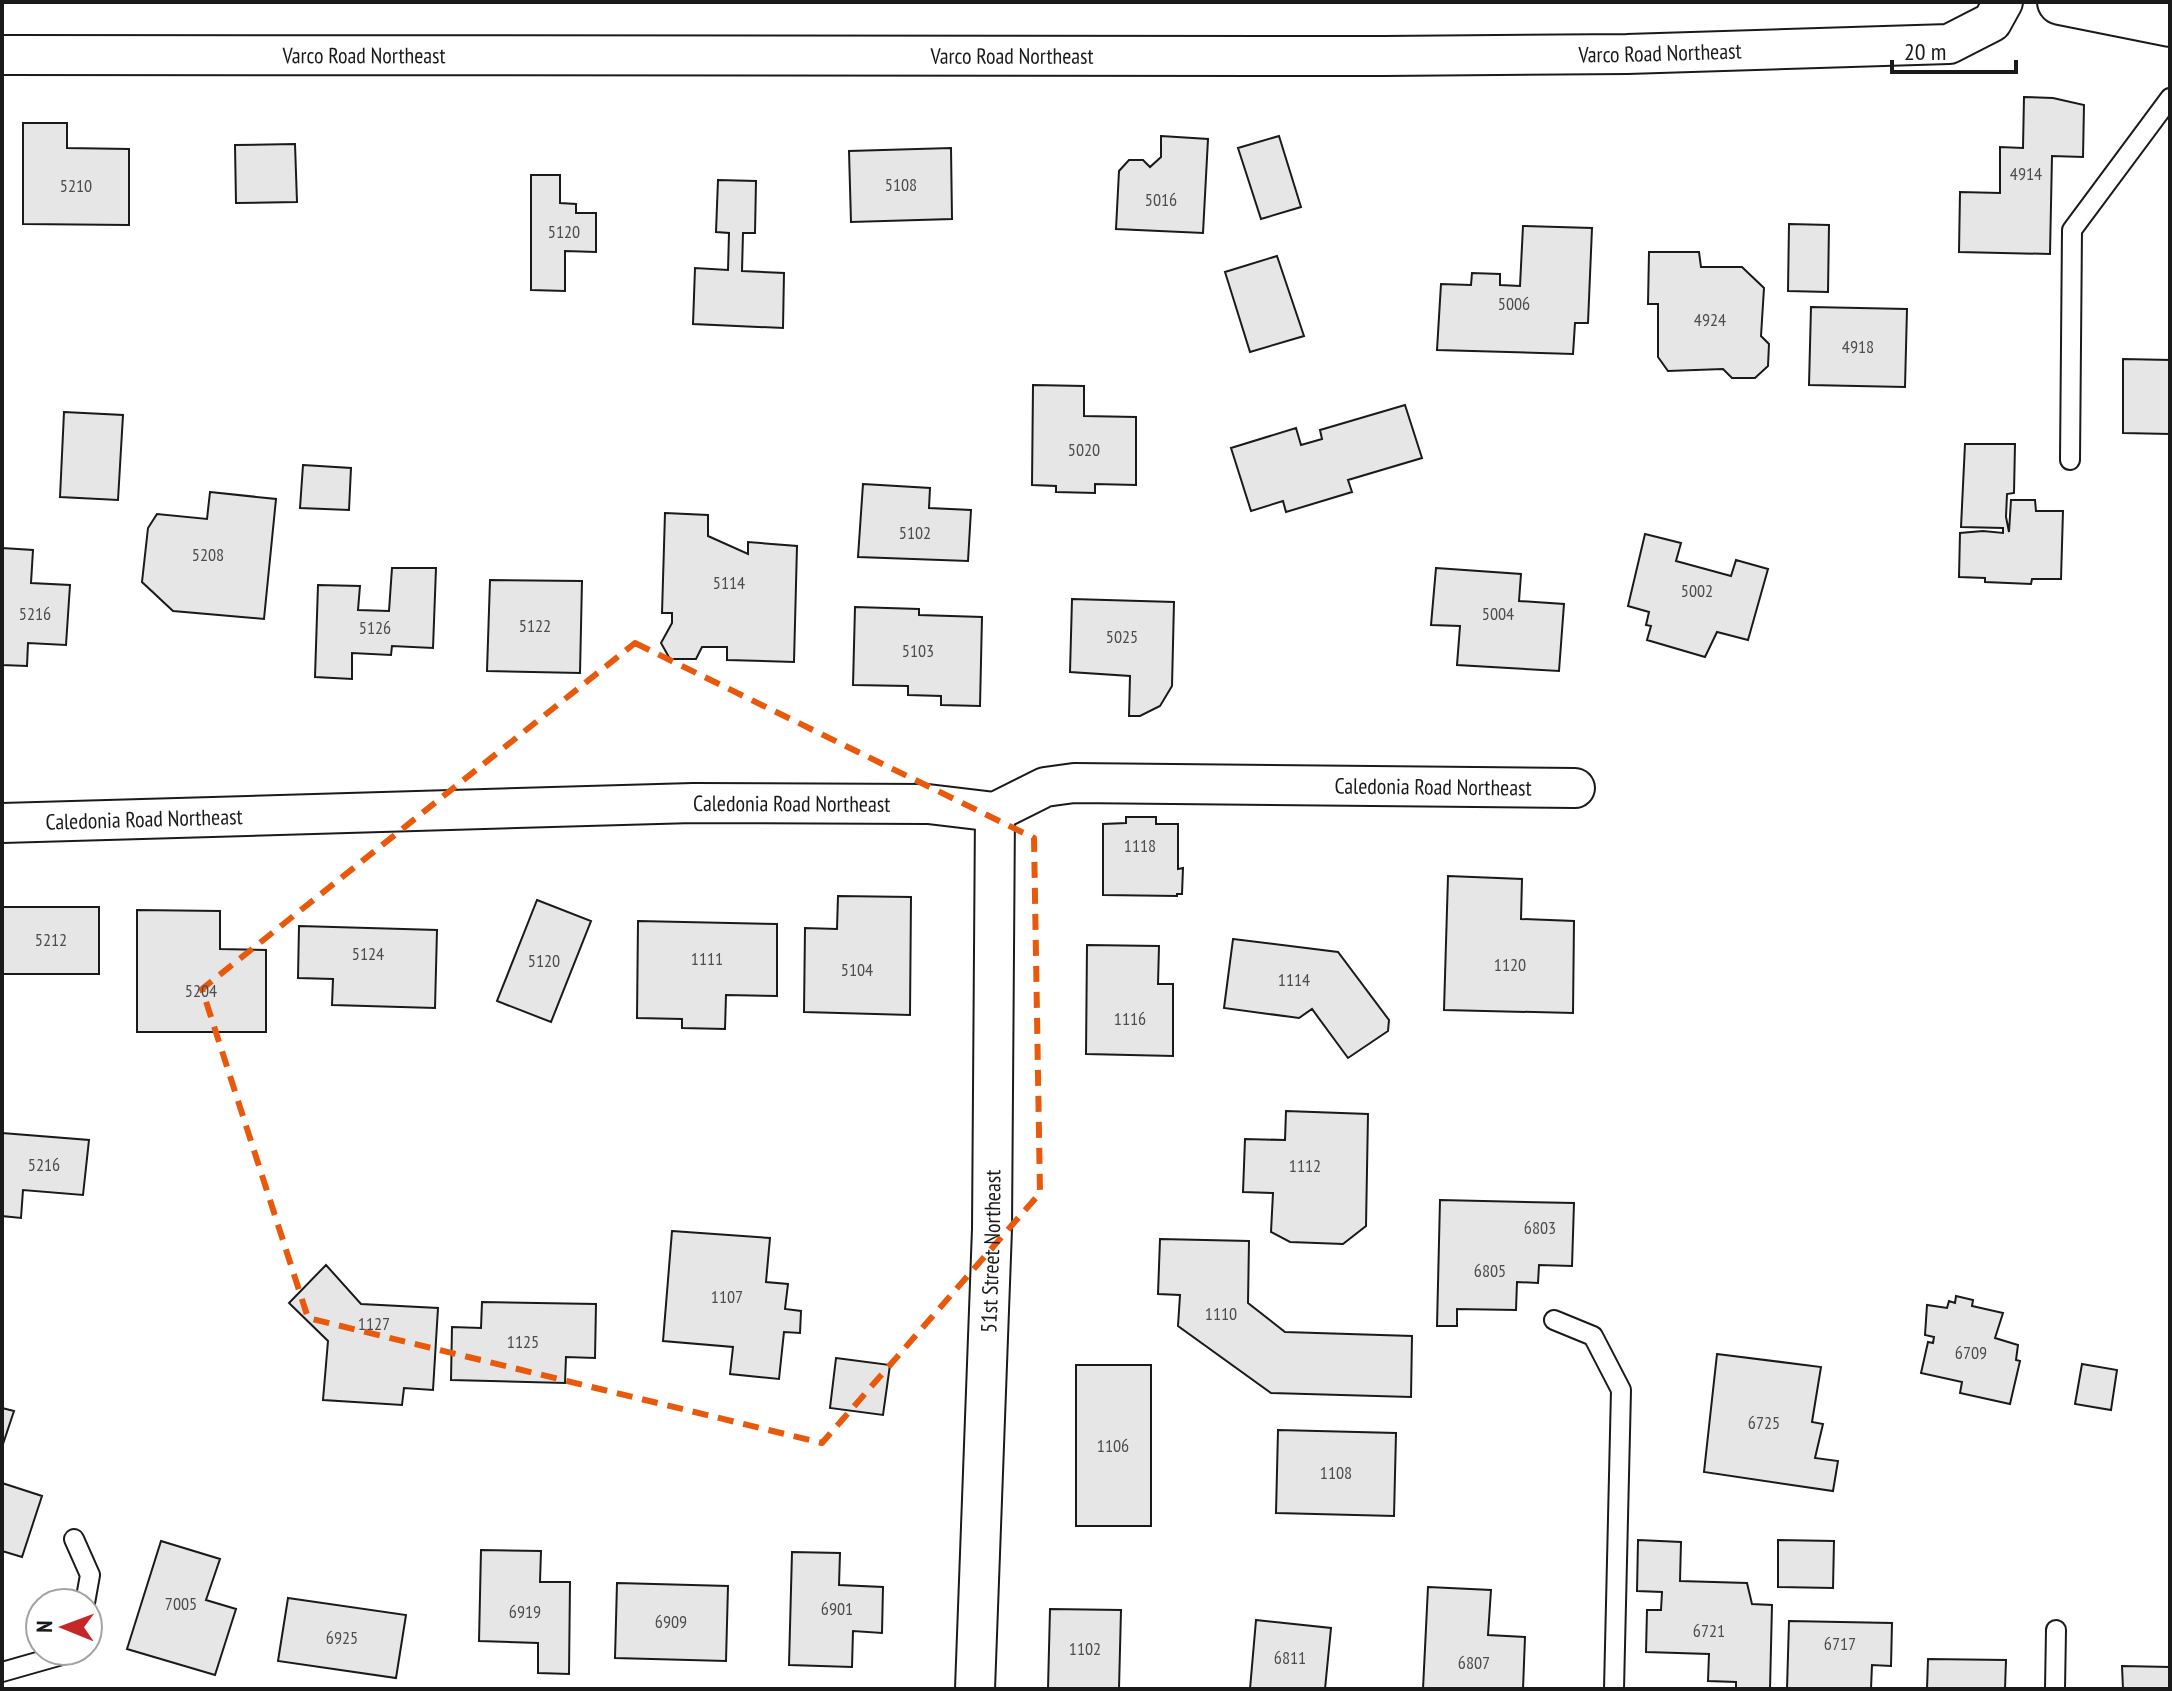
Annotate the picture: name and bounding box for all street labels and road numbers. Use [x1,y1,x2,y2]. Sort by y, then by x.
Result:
street label: Varco Road Northeast [1577,36,1742,68]
street label: Varco Road Northeast [281,41,446,69]
street label: Varco Road Northeast [929,42,1094,70]
street label: Caledonia Road Northeast [1334,772,1532,802]
street label: Caledonia Road Northeast [693,789,890,818]
street label: Caledonia Road Northeast [45,802,243,836]
street label: 51st Street Northeast [974,1170,1006,1333]

